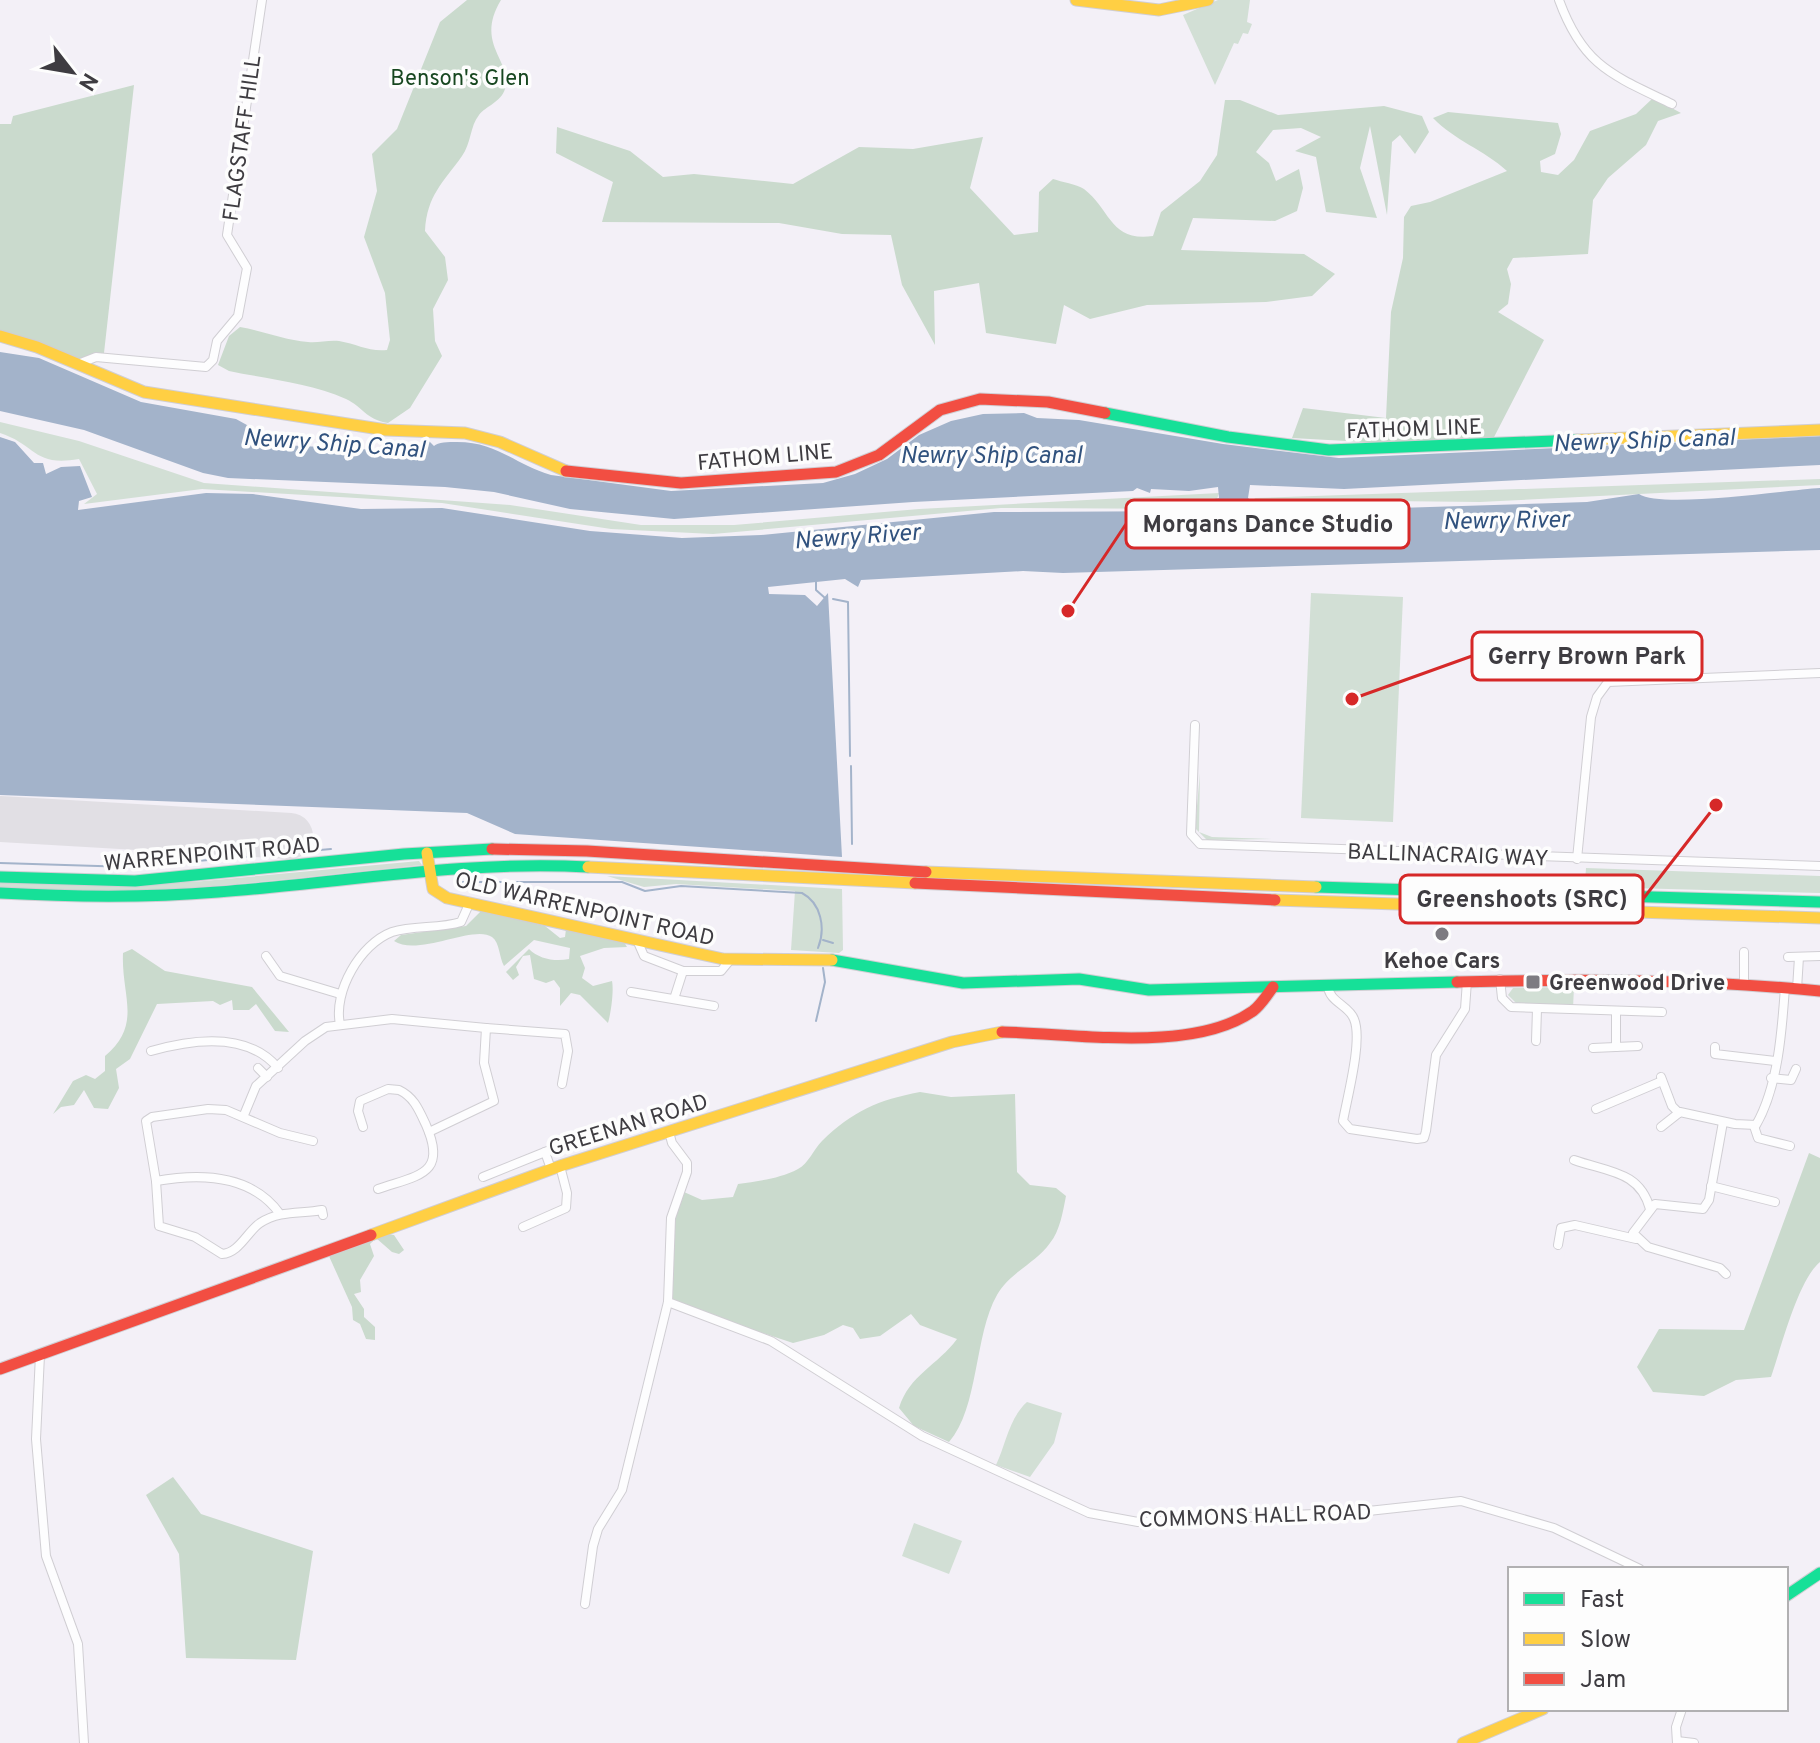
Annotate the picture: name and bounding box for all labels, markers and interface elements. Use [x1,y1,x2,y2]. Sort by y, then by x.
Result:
north arrow [32,32,112,112]
street label: FLAGSTAFF HILL [218,54,268,223]
park label: Benson's Glen [390,66,530,93]
text: N [71,67,103,95]
street label: FATHOM LINE [1346,415,1482,446]
water label: Newry Ship Canal [242,424,428,466]
water label: Newry Ship Canal [1553,424,1737,460]
street label: FATHOM LINE [696,439,834,478]
water label: Newry Ship Canal [900,442,1084,472]
callout: Morgans Dance Studio [1126,500,1409,548]
water label: Newry River [1443,506,1571,538]
text: Morgans Dance Studio [1143,511,1393,541]
water label: Newry River [793,518,923,557]
callout: Gerry Brown Park [1472,632,1702,680]
text: Gerry Brown Park [1488,643,1686,673]
street label: WARRENPOINT ROAD [103,833,322,878]
street label: BALLINACRAIG WAY [1347,839,1549,874]
street label: OLD WARRENPOINT ROAD [452,867,717,953]
callout: Greenshoots (SRC) [1400,875,1643,923]
text: Greenshoots (SRC) [1416,886,1628,916]
marker: Kehoe Cars [1433,925,1451,943]
place label: Kehoe Cars [1384,949,1500,976]
place label: Greenwood Drive [1549,971,1725,998]
marker: Greenwood Drive [1524,973,1542,991]
street label: GREENAN ROAD [546,1089,712,1163]
street label: COMMONS HALL ROAD [1138,1500,1372,1535]
legend [1508,1567,1788,1711]
text: Fast [1580,1586,1624,1616]
text: Slow [1580,1626,1631,1656]
text: Jam [1580,1666,1626,1696]

